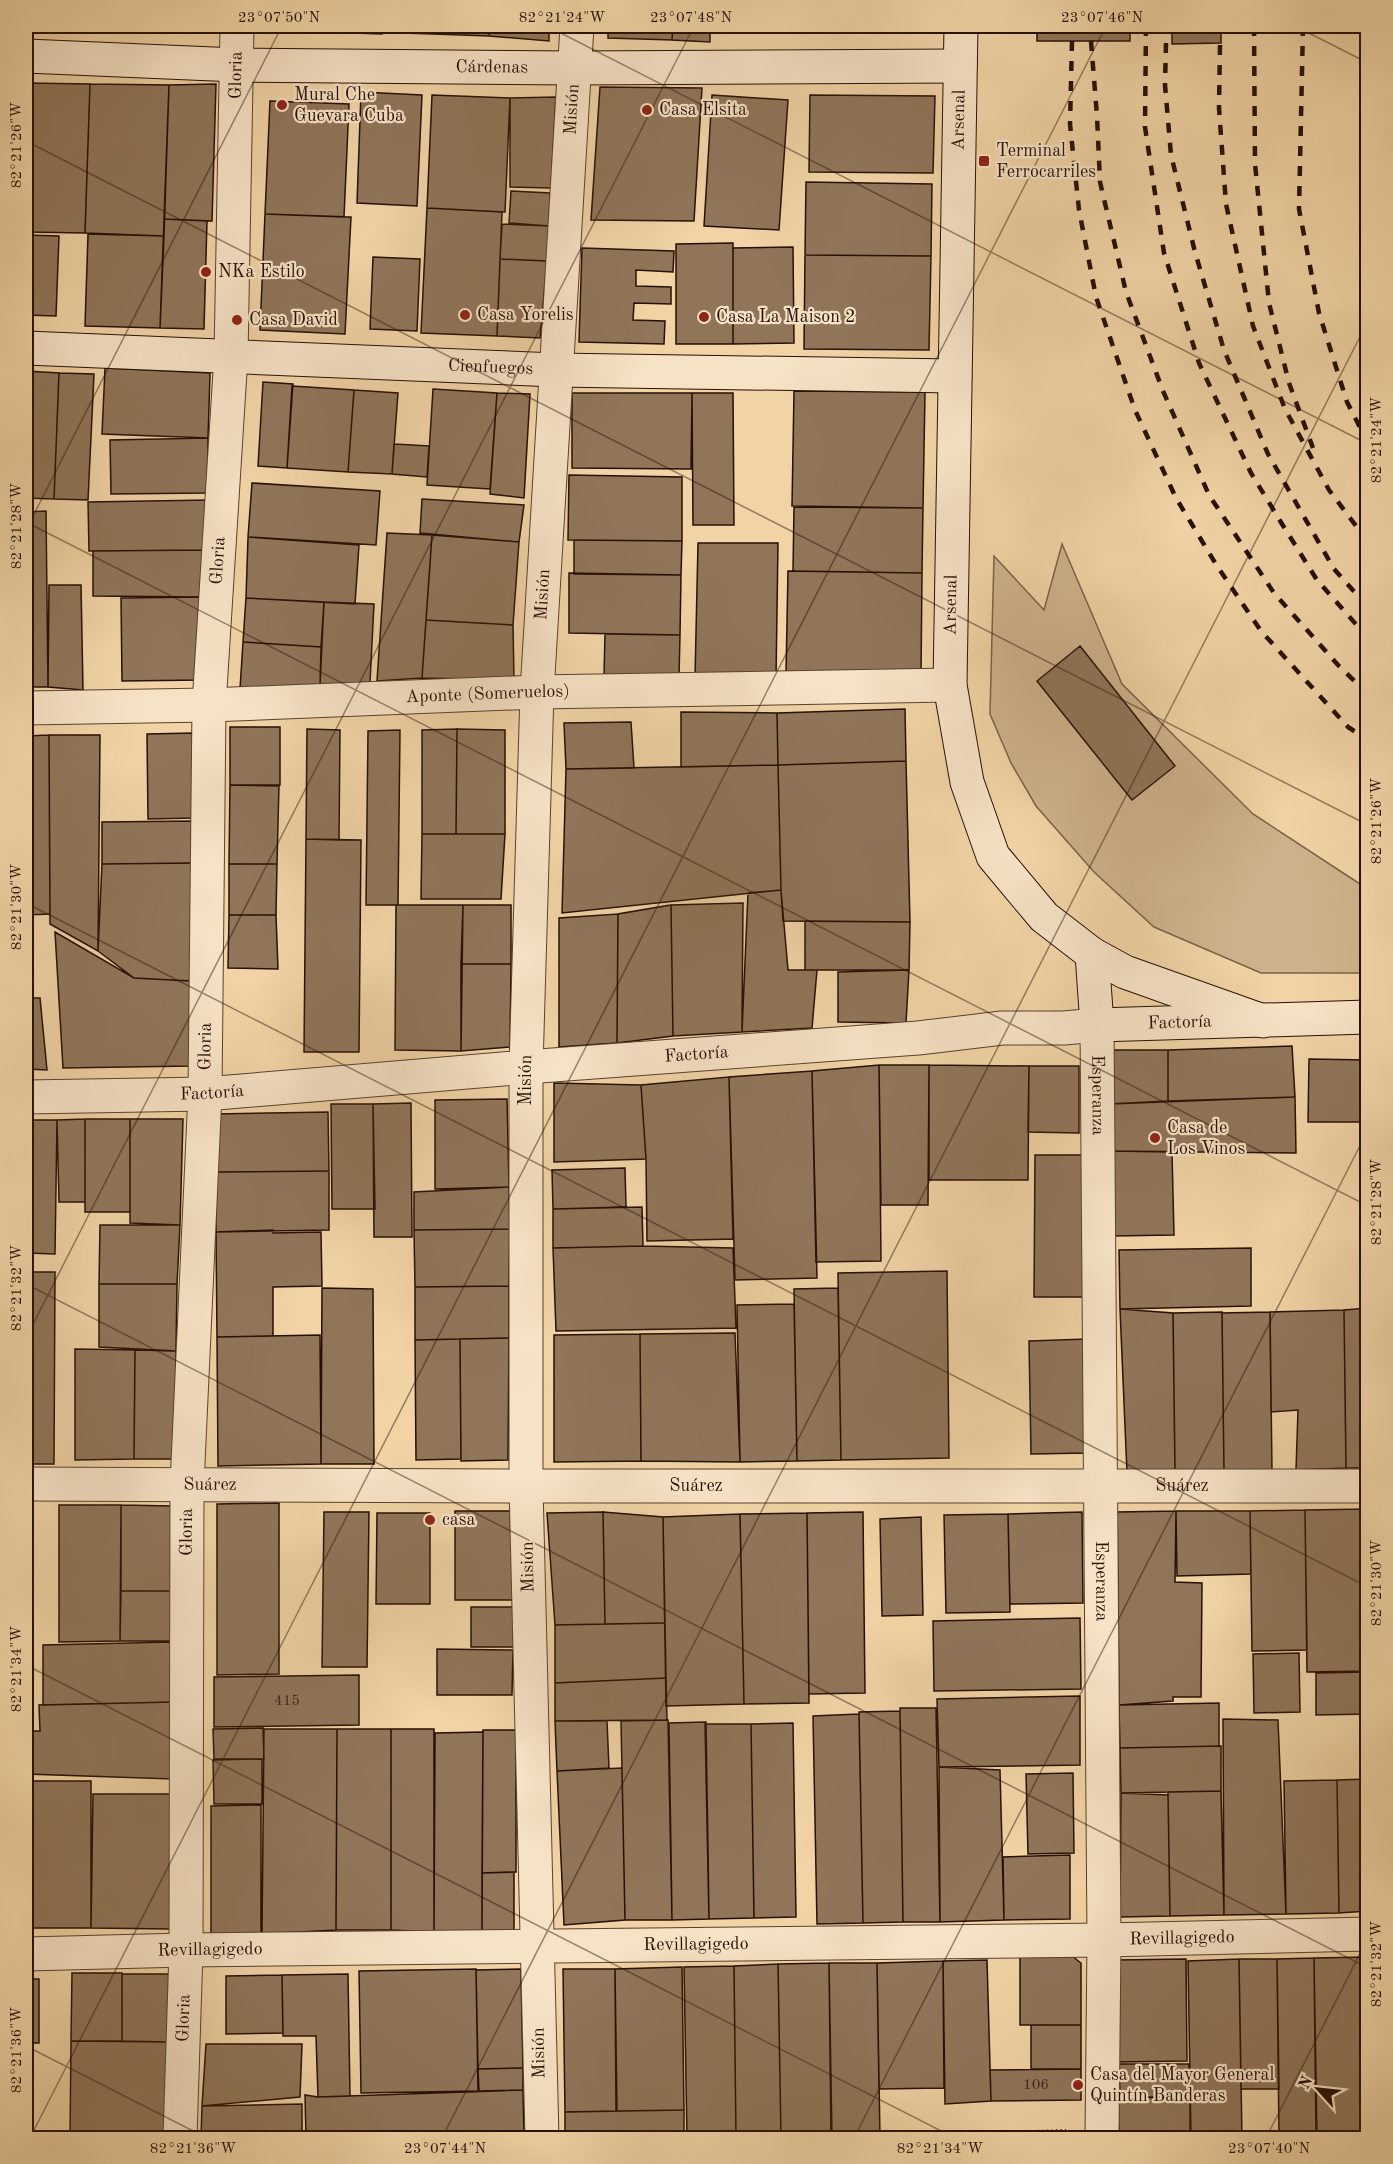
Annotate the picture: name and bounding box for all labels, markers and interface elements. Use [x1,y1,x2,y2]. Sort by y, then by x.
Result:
text: 23°07'50"N [238,11,320,26]
text: 82°21'24"W [519,11,605,26]
text: 23°07'48"N [650,11,732,26]
text: 23°07'46"N [1061,11,1143,26]
street label: Gloria [227,51,246,99]
street label: Cárdenas [455,58,528,77]
street label: Misión [561,83,583,136]
place label: Mural Che Guevara Cuba [294,86,404,125]
street label: Arsenal [949,89,969,151]
marker: Mural Che Guevara Cuba [275,98,289,112]
place label: Casa Elsita [659,101,747,119]
text: 82°21'26"W [10,102,25,188]
marker: Casa Elsita [640,103,654,117]
place label: Terminal Ferrocarriles [996,142,1096,181]
marker: Terminal Ferrocarriles [977,154,991,168]
place label: NKa Estilo [218,263,305,281]
marker: NKa Estilo [199,265,213,279]
place label: Casa Yorelis [477,306,574,324]
marker: Casa Yorelis [458,308,472,322]
place label: Casa La Maison 2 [716,308,855,326]
marker: Casa La Maison 2 [697,310,711,324]
place label: Casa David [249,311,338,329]
marker: Casa David [230,313,244,327]
street label: Cienfuegos [448,357,534,378]
text: 82°21'24"W [1370,397,1385,483]
text: 82°21'28"W [10,483,25,569]
street label: Gloria [208,536,229,585]
street label: Misión [532,568,553,621]
street label: Arsenal [941,574,961,636]
street label: Aponte (Someruelos) [405,681,570,706]
text: 82°21'26"W [1370,778,1385,864]
text: 82°21'30"W [10,864,25,950]
street label: Factoría [1147,1013,1212,1032]
street label: Gloria [196,1022,215,1071]
street label: Factoría [664,1043,729,1066]
street label: Misión [517,1054,535,1106]
street label: Esperanza [1088,1055,1107,1136]
street label: Factoría [180,1082,245,1103]
place label: Casa de Los Vinos [1167,1119,1245,1158]
marker: Casa de Los Vinos [1148,1131,1162,1145]
text: 82°21'28"W [1370,1159,1385,1245]
text: 82°21'32"W [10,1245,25,1331]
street label: Suárez [183,1476,237,1494]
street label: Suárez [669,1477,723,1495]
street label: Suárez [1155,1477,1209,1495]
street label: Gloria [178,1508,196,1556]
place label: casa [442,1511,476,1529]
marker: casa [423,1513,437,1527]
text: 82°21'30"W [1370,1540,1385,1626]
street label: Misión [519,1541,537,1593]
street label: Esperanza [1092,1541,1111,1622]
text: 82°21'34"W [10,1626,25,1712]
house number: 415 [274,1694,300,1709]
text: 82°21'32"W [1370,1921,1385,2007]
street label: Revillagigedo [1129,1928,1235,1948]
street label: Revillagigedo [643,1935,749,1954]
street label: Revillagigedo [157,1940,263,1960]
street label: Gloria [174,1994,194,2042]
text: 82°21'36"W [10,2007,25,2093]
street label: Misión [530,2027,548,2079]
north arrow [1288,2059,1348,2119]
place label: Casa del Mayor General Quintín Banderas [1090,2066,1274,2105]
text: N [1297,2073,1317,2092]
house number: 106 [1023,2078,1049,2093]
marker: Casa del Mayor General Quintín Banderas [1071,2078,1085,2092]
text: 82°21'36"W [150,2142,236,2157]
text: 23°07'44"N [404,2142,486,2157]
text: 82°21'34"W [897,2142,983,2157]
text: 23°07'40"N [1228,2142,1310,2157]

